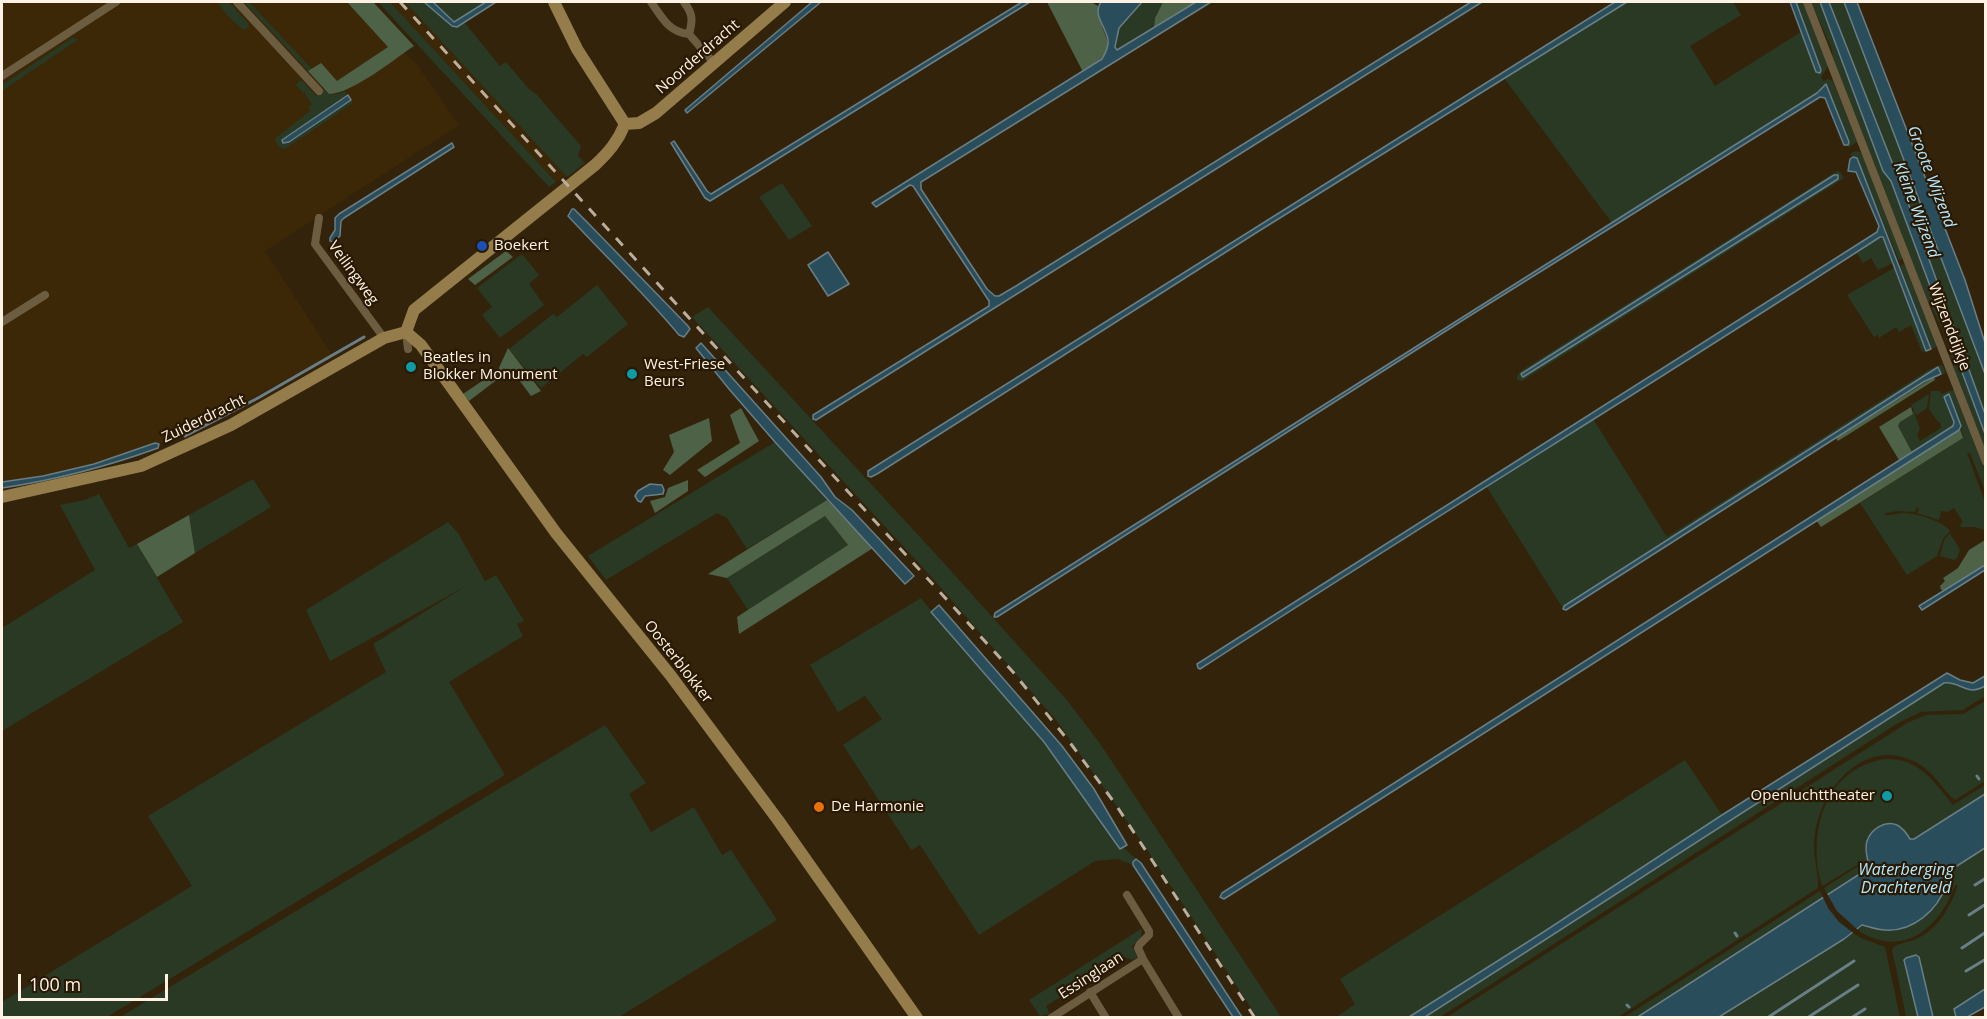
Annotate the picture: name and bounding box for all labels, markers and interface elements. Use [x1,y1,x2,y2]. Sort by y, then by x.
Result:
street label: Noorderdracht [653,16,743,98]
water label: Groote Wijzend [1903,123,1959,231]
water label: Kleine Wijzend [1889,159,1943,261]
place label: Boekert [494,237,549,255]
street label: Veilingweg [324,238,382,308]
marker: Boekert [475,239,489,253]
street label: Wijzenddijkje [1924,281,1974,373]
place label: Beatles in Blokker Monument [423,349,557,384]
place label: West-Friese Beurs [644,356,725,391]
marker: Beatles in Blokker Monument [404,360,418,374]
marker: West-Friese Beurs [625,367,639,381]
street label: Zuiderdracht [159,391,249,447]
street label: Oosterblokker [640,617,716,707]
place label: Openluchttheater [1751,787,1875,805]
marker: Openluchttheater [1880,789,1894,803]
place label: De Harmonie [831,798,924,816]
marker: De Harmonie [812,800,826,814]
water label: Waterberging Drachterveld [1858,860,1954,898]
street label: Essinglaan [1055,948,1127,1004]
scale bar [21,962,171,1000]
text: 100 m [29,972,81,996]

